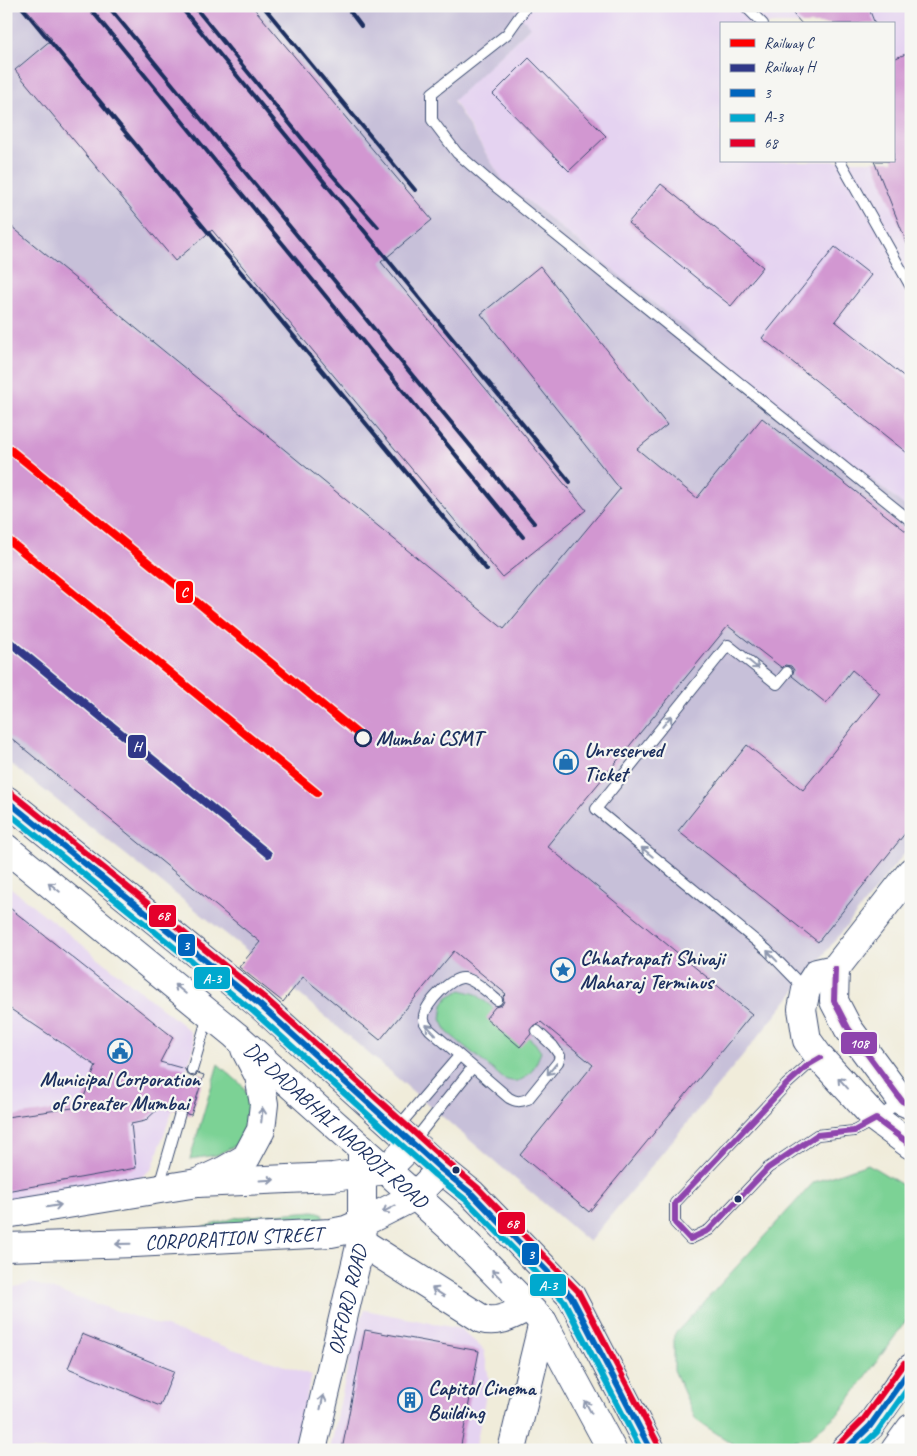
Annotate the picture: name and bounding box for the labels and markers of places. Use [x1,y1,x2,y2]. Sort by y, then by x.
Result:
place label: Mumbai CSMT [376,725,486,751]
marker: Mumbai CSMT [354,729,372,747]
place label: Unreserved Ticket [584,737,666,787]
shop icon: Unreserved Ticket [553,749,579,775]
place label: Chhatrapati Shivaji Maharaj Terminus [580,945,727,995]
place icon: Chhatrapati Shivaji Maharaj Terminus [550,957,576,983]
public building icon: Municipal Corporation of Greater Mumbai [107,1038,133,1064]
place label: Municipal Corporation of Greater Mumbai [40,1066,201,1116]
unlabelled marker [451,1165,461,1175]
unlabelled marker [733,1194,743,1204]
place label: Capitol Cinema Building [428,1375,537,1425]
building icon: Capitol Cinema Building [397,1387,423,1413]

